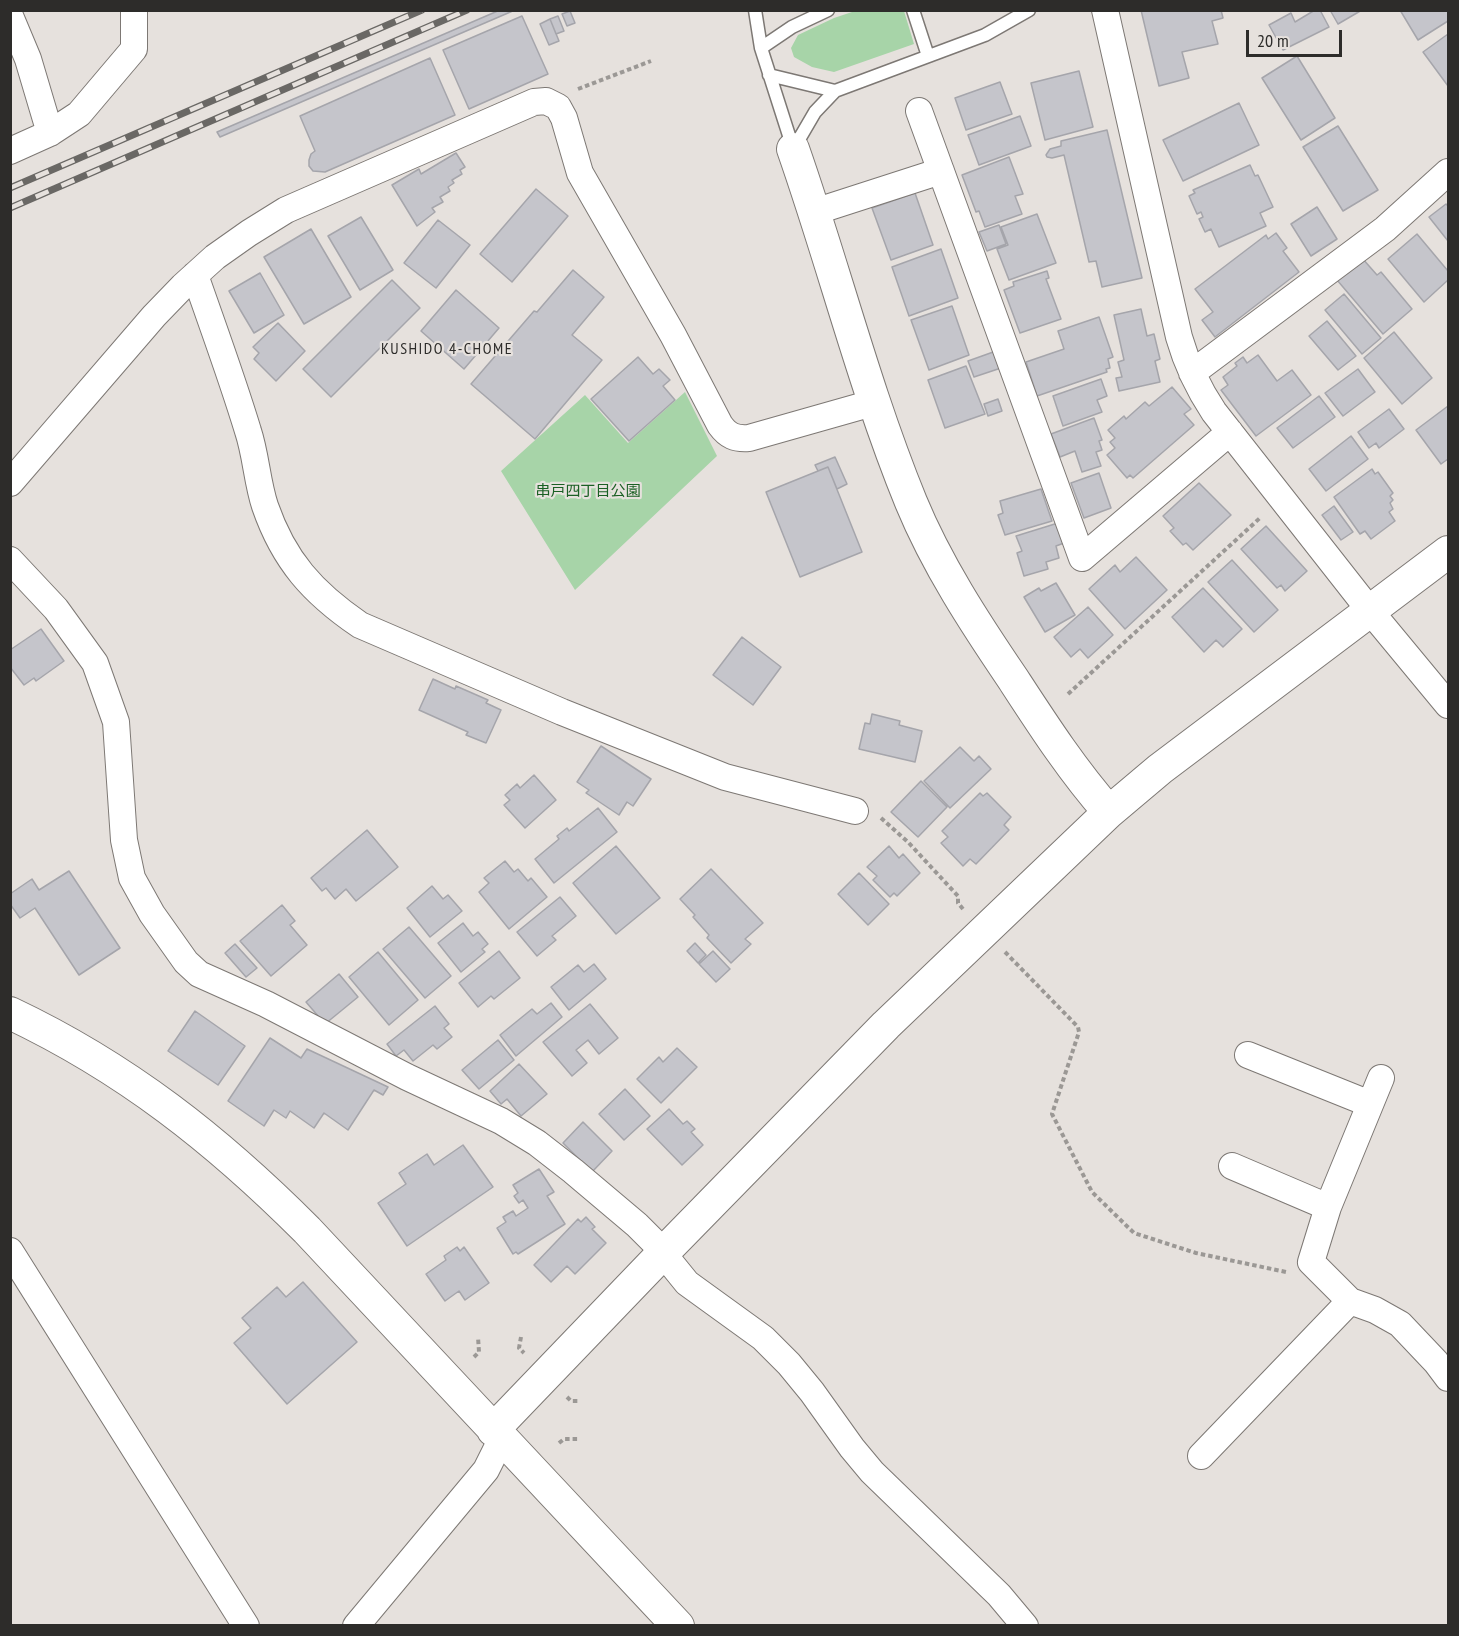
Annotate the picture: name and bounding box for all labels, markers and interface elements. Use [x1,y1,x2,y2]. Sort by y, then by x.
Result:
scale bar [1249,18,1345,56]
text: 20 m [1257,29,1289,52]
district label: KUSHIDO 4-CHOME [381,339,513,359]
park label: 串戸四丁目公園 [536,483,640,501]

